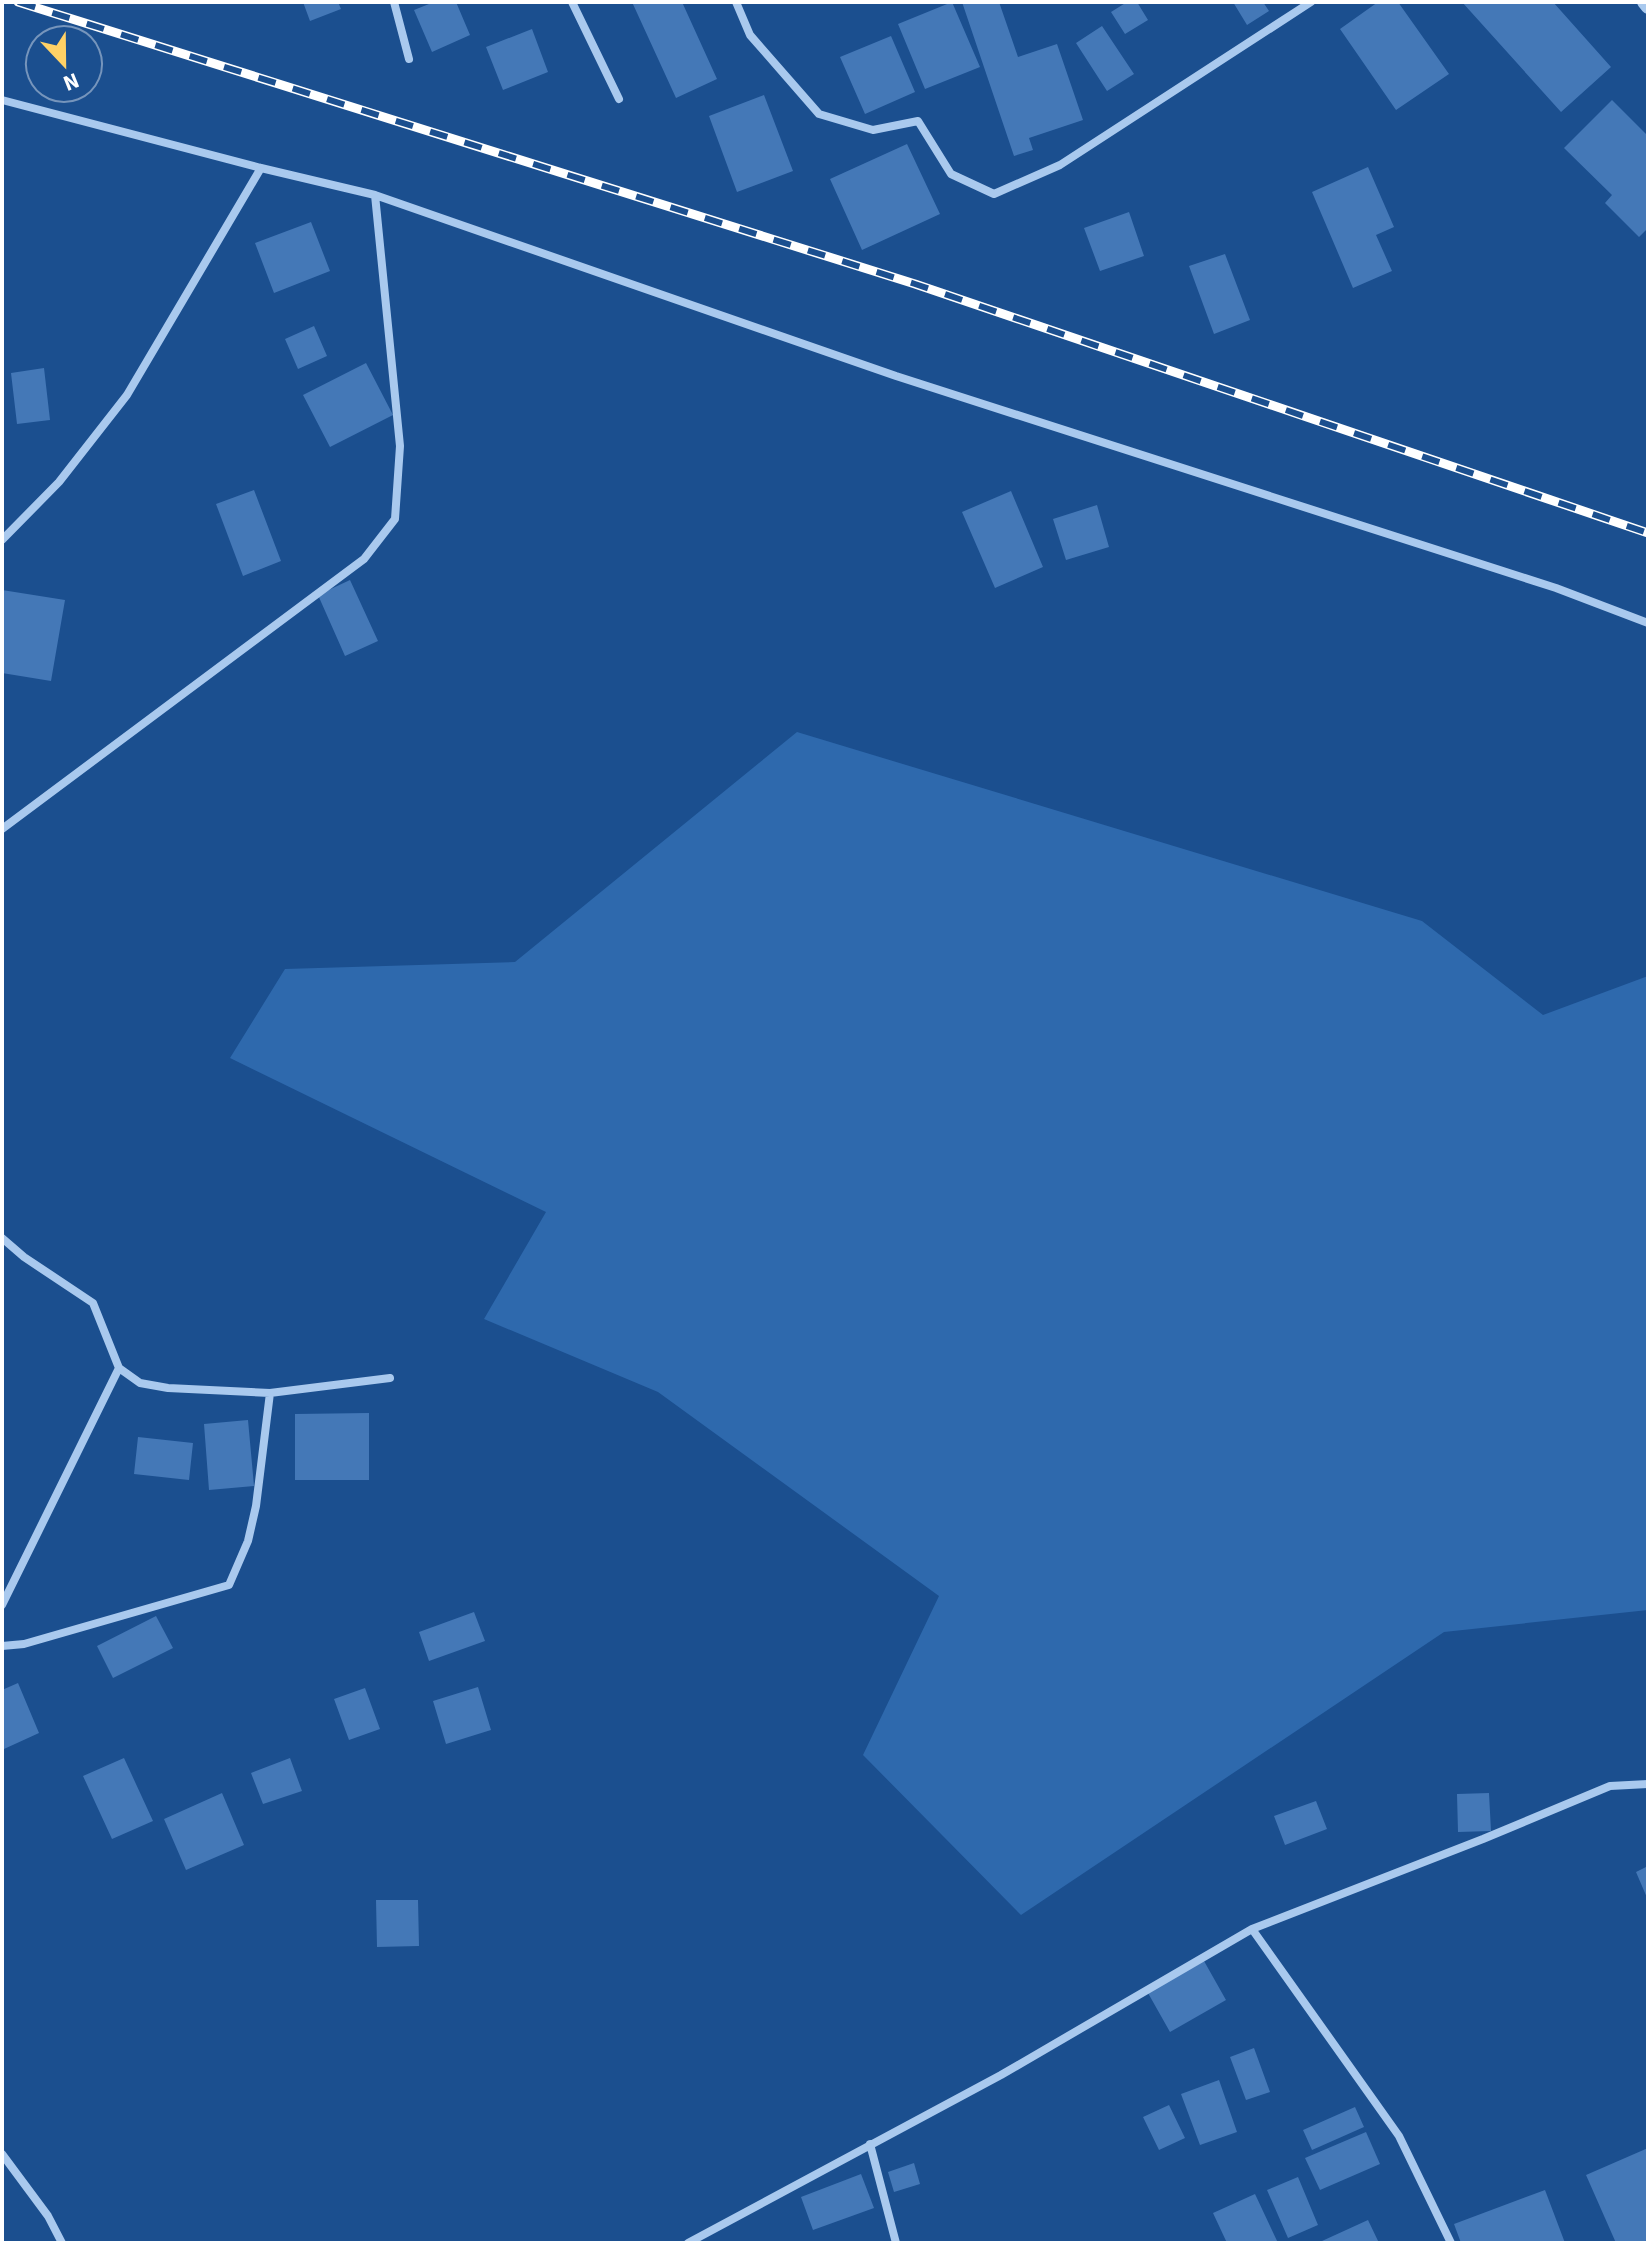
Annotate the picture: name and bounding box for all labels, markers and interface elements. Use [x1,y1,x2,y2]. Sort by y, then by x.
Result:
north arrow [24,24,104,104]
text: N [58,64,84,99]

